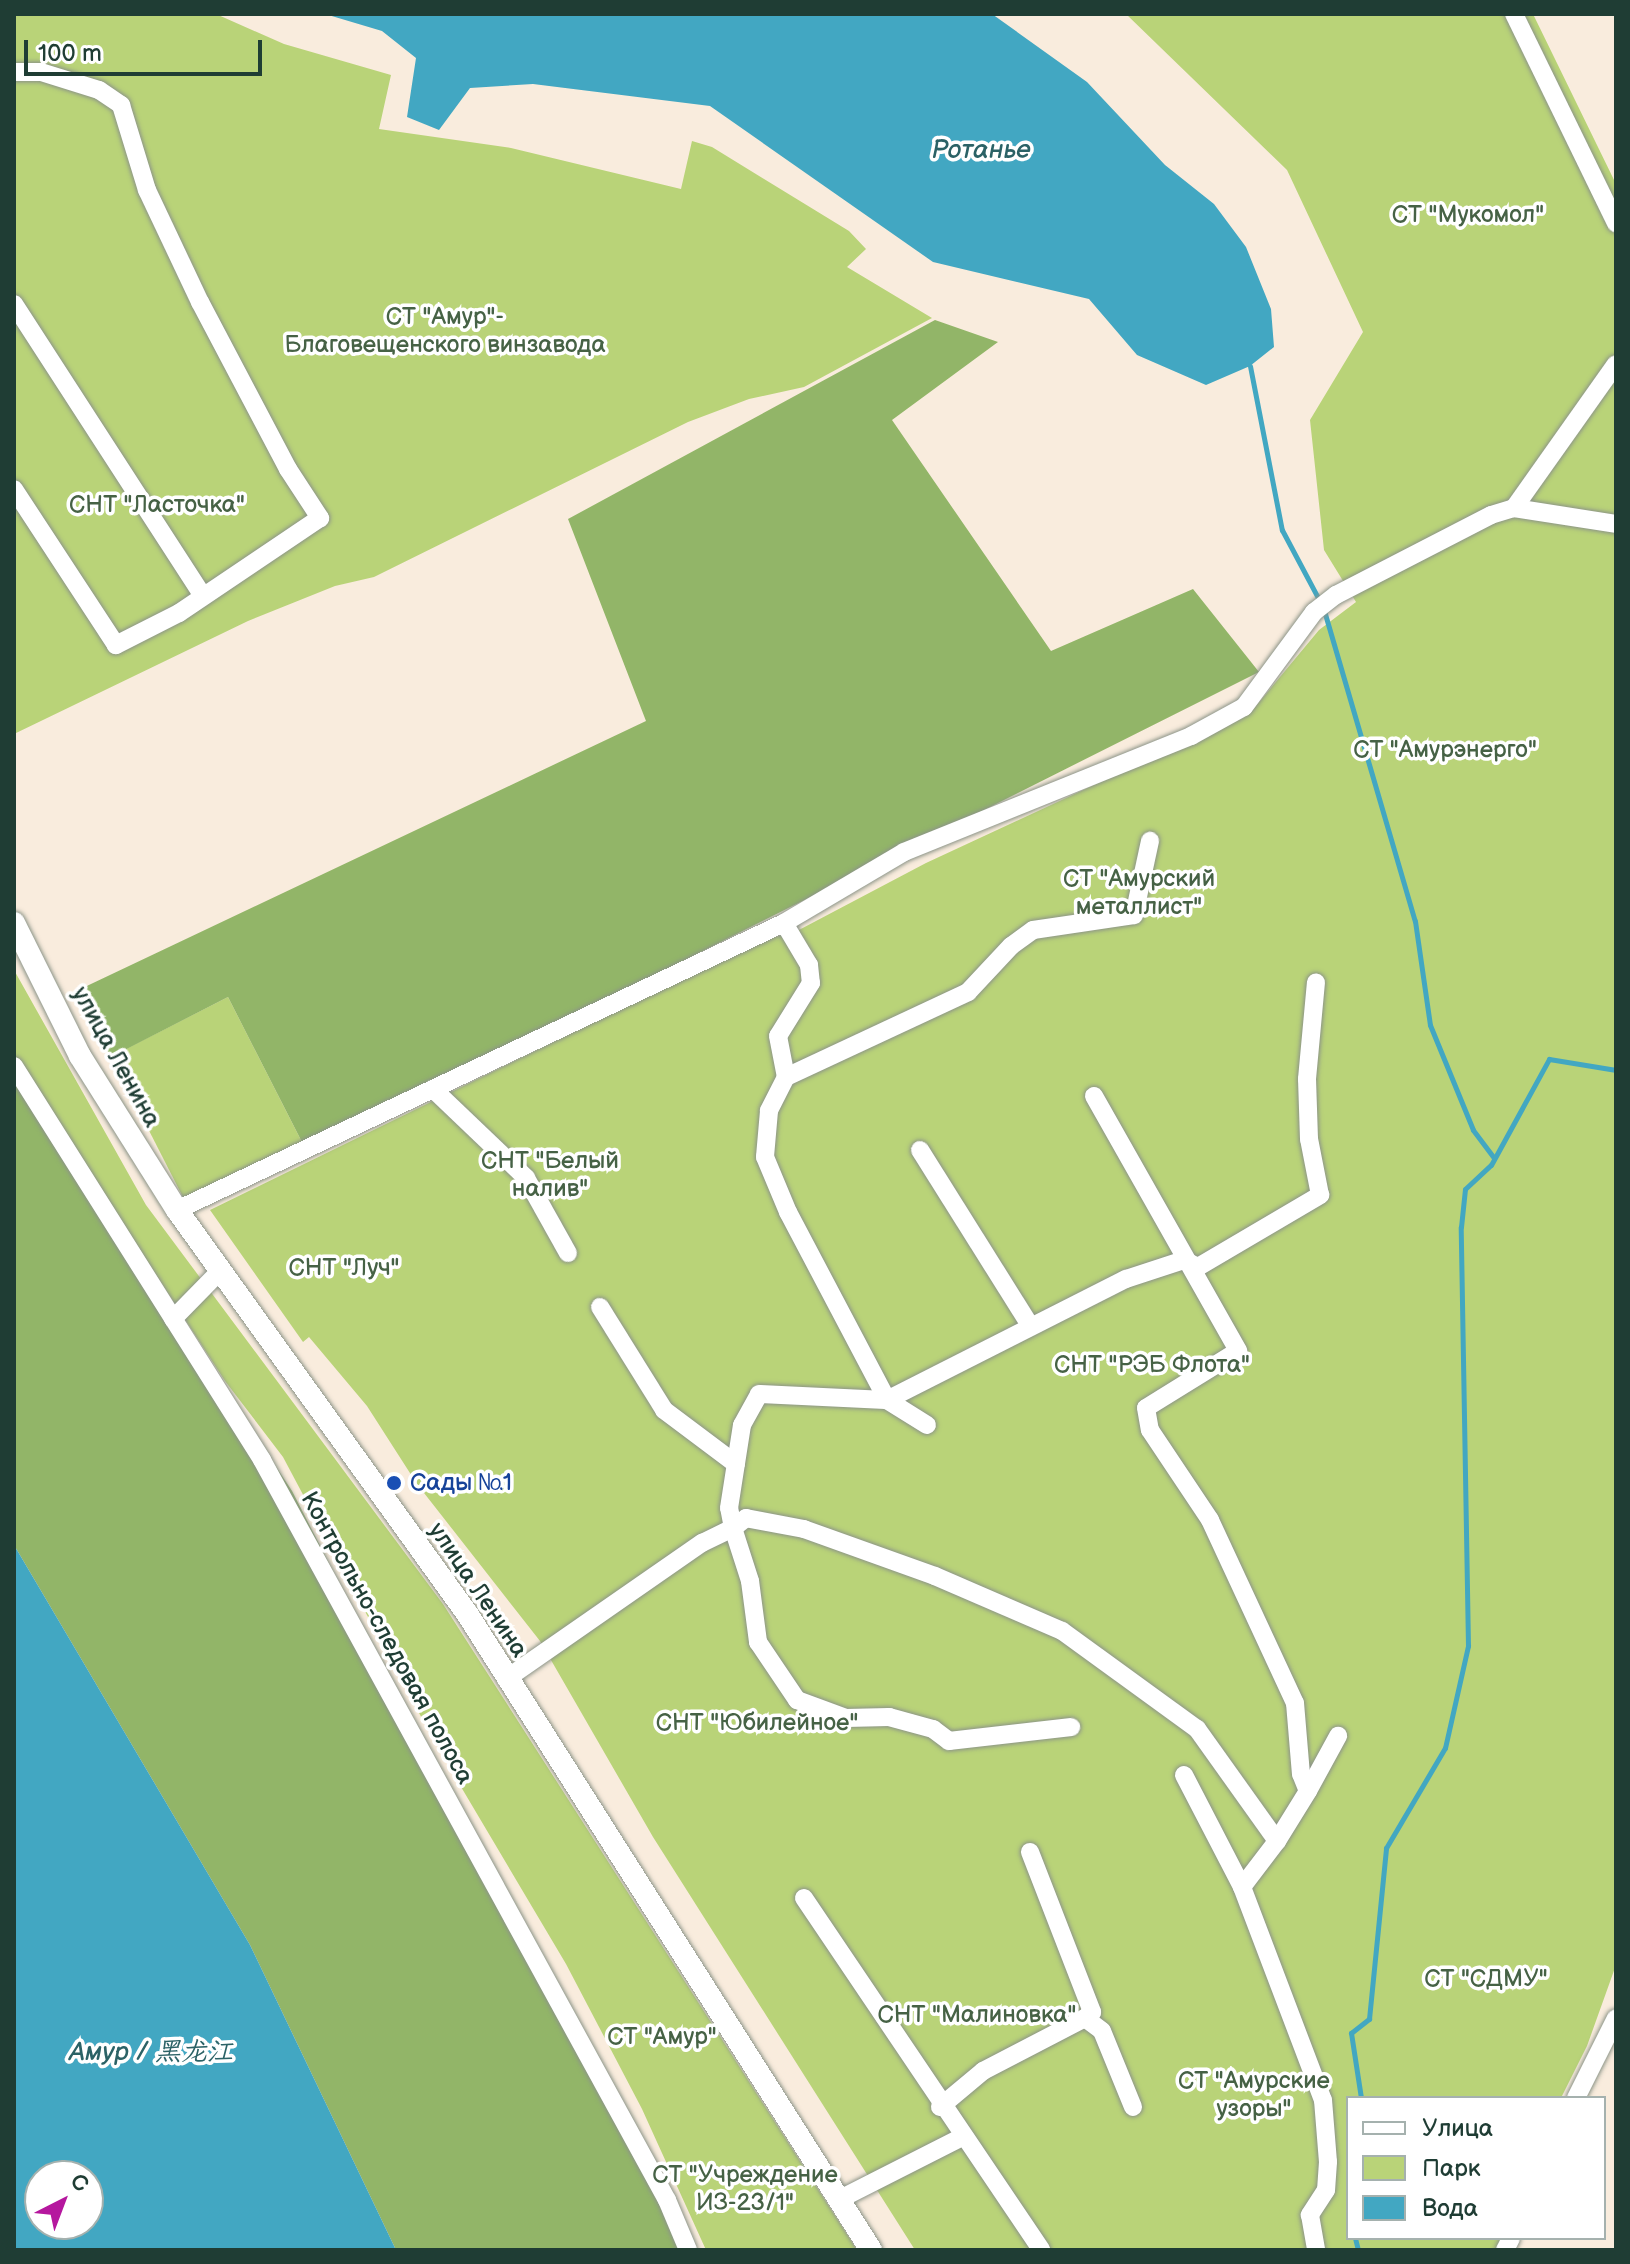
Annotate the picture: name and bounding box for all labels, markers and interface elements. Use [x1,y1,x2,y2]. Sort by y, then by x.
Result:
scale bar [28,24,266,74]
text: 100 m [38,39,102,68]
water label: Ротанье [931,135,1031,167]
park label: СТ "Мукомол" [1392,201,1544,229]
park label: СТ "Амур"- Благовещенского винзавода [284,303,606,359]
park label: СНТ "Ласточка" [69,491,245,519]
park label: СТ "Амурэнерго" [1353,736,1537,764]
park label: СТ "Амурский металлист" [1063,865,1215,921]
street label: улица Ленина [66,982,166,1132]
park label: СНТ "Белый налив" [481,1147,619,1203]
park label: СНТ "Луч" [288,1254,400,1282]
park label: СНТ "РЭБ Флота" [1054,1351,1250,1379]
place label: Сады №1 [410,1469,512,1497]
marker: Сады №1 [385,1474,403,1492]
street label: Контрольно-следовая полоса [294,1487,480,1789]
street label: улица Ленина [422,1517,534,1663]
park label: СНТ "Юбилейное" [656,1709,858,1737]
park label: СТ "СДМУ" [1424,1965,1548,1993]
park label: СНТ "Малиновка" [878,2001,1076,2029]
park label: СТ "Амур" [607,2023,717,2051]
water label: Амур / 黑龙江 [69,2037,233,2069]
park label: СТ "Амурские узоры" [1178,2067,1330,2123]
legend [1346,2096,1606,2240]
text: Улица [1422,2114,1493,2143]
text: Парк [1422,2154,1480,2183]
north arrow [24,2160,104,2240]
park label: СТ "Учреждение ИЗ-23/1" [652,2161,838,2217]
text: С [64,2168,94,2198]
text: Вода [1422,2194,1478,2223]

